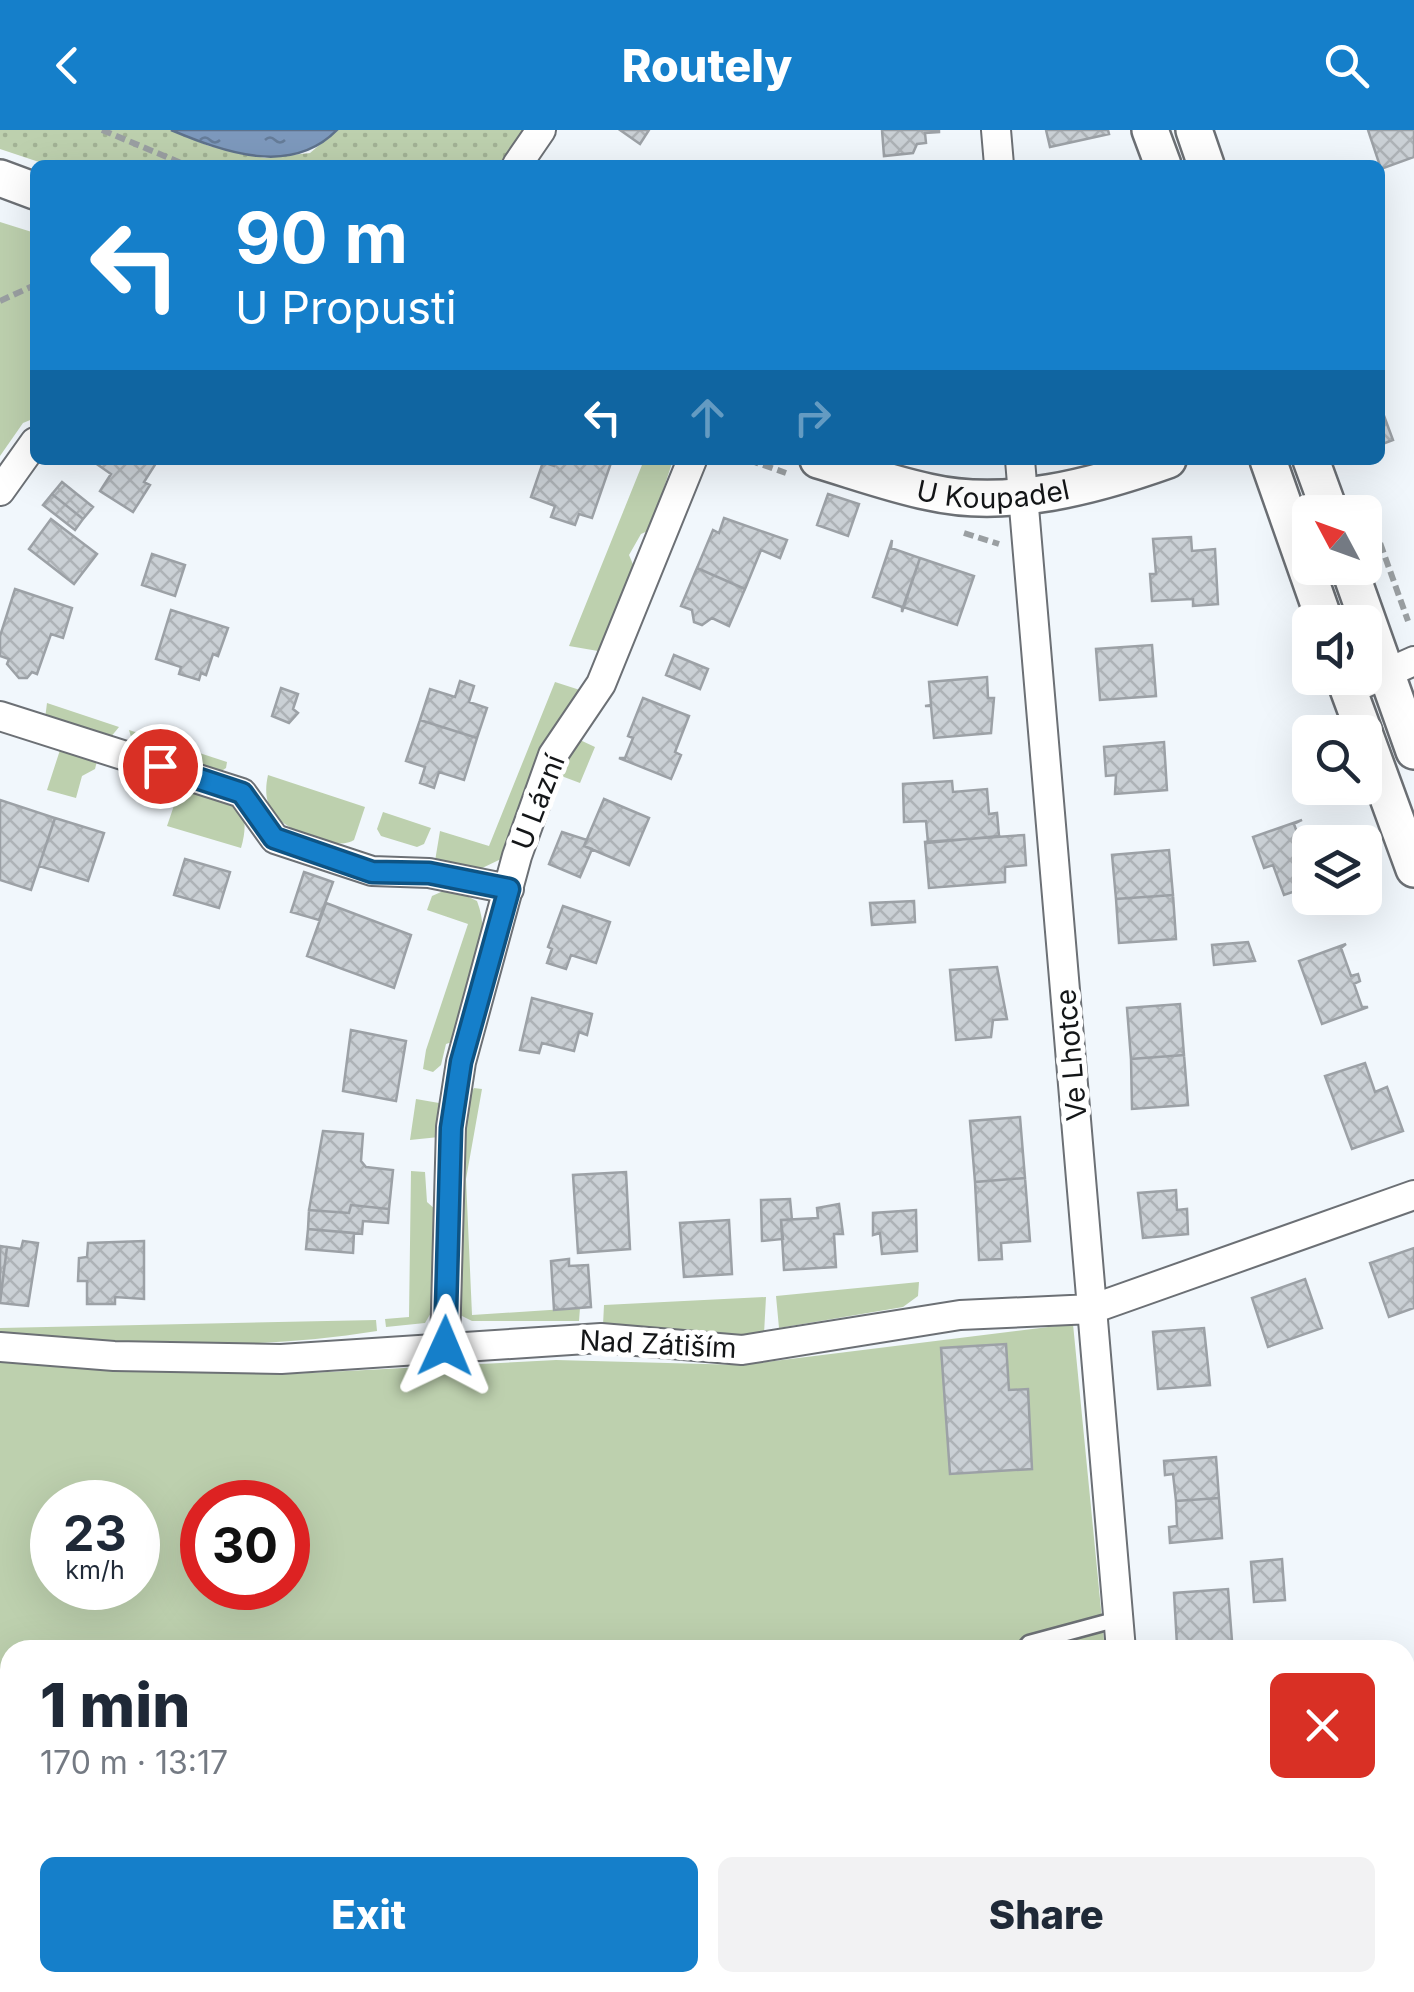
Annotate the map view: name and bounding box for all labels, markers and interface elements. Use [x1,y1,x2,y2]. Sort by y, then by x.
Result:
icon: back [40,38,95,93]
text: Routely [622,38,792,93]
icon: search [1319,38,1374,93]
text: 90 m [235,195,408,280]
icon: left [70,200,200,330]
text: U Propusti [235,280,457,335]
icon: left [575,390,630,445]
icon: ahead [680,390,735,445]
icon: right [785,390,840,445]
street label: U Koupadel [914,472,1072,515]
north arrow [1292,495,1382,585]
map controls [1292,495,1382,915]
button: sound [1292,605,1382,695]
button: search [1292,715,1382,805]
pin [118,724,203,809]
icon: arrive [133,739,188,794]
street label: U Lázní [504,749,572,854]
button: layers [1292,825,1382,915]
street label: Ve Lhotce [1048,988,1094,1122]
position arrow [393,1294,497,1398]
street label: Nad Zátiším [579,1323,737,1365]
speed limit sign: 30 [180,1480,310,1610]
text: 23 [63,1503,127,1563]
text: km/h [65,1555,125,1585]
text: 1 min [40,1669,190,1741]
button: close [1270,1673,1375,1778]
text: 170 m · 13:17 [40,1743,228,1782]
button: Exit [40,1857,698,1972]
button: Share [718,1857,1375,1972]

